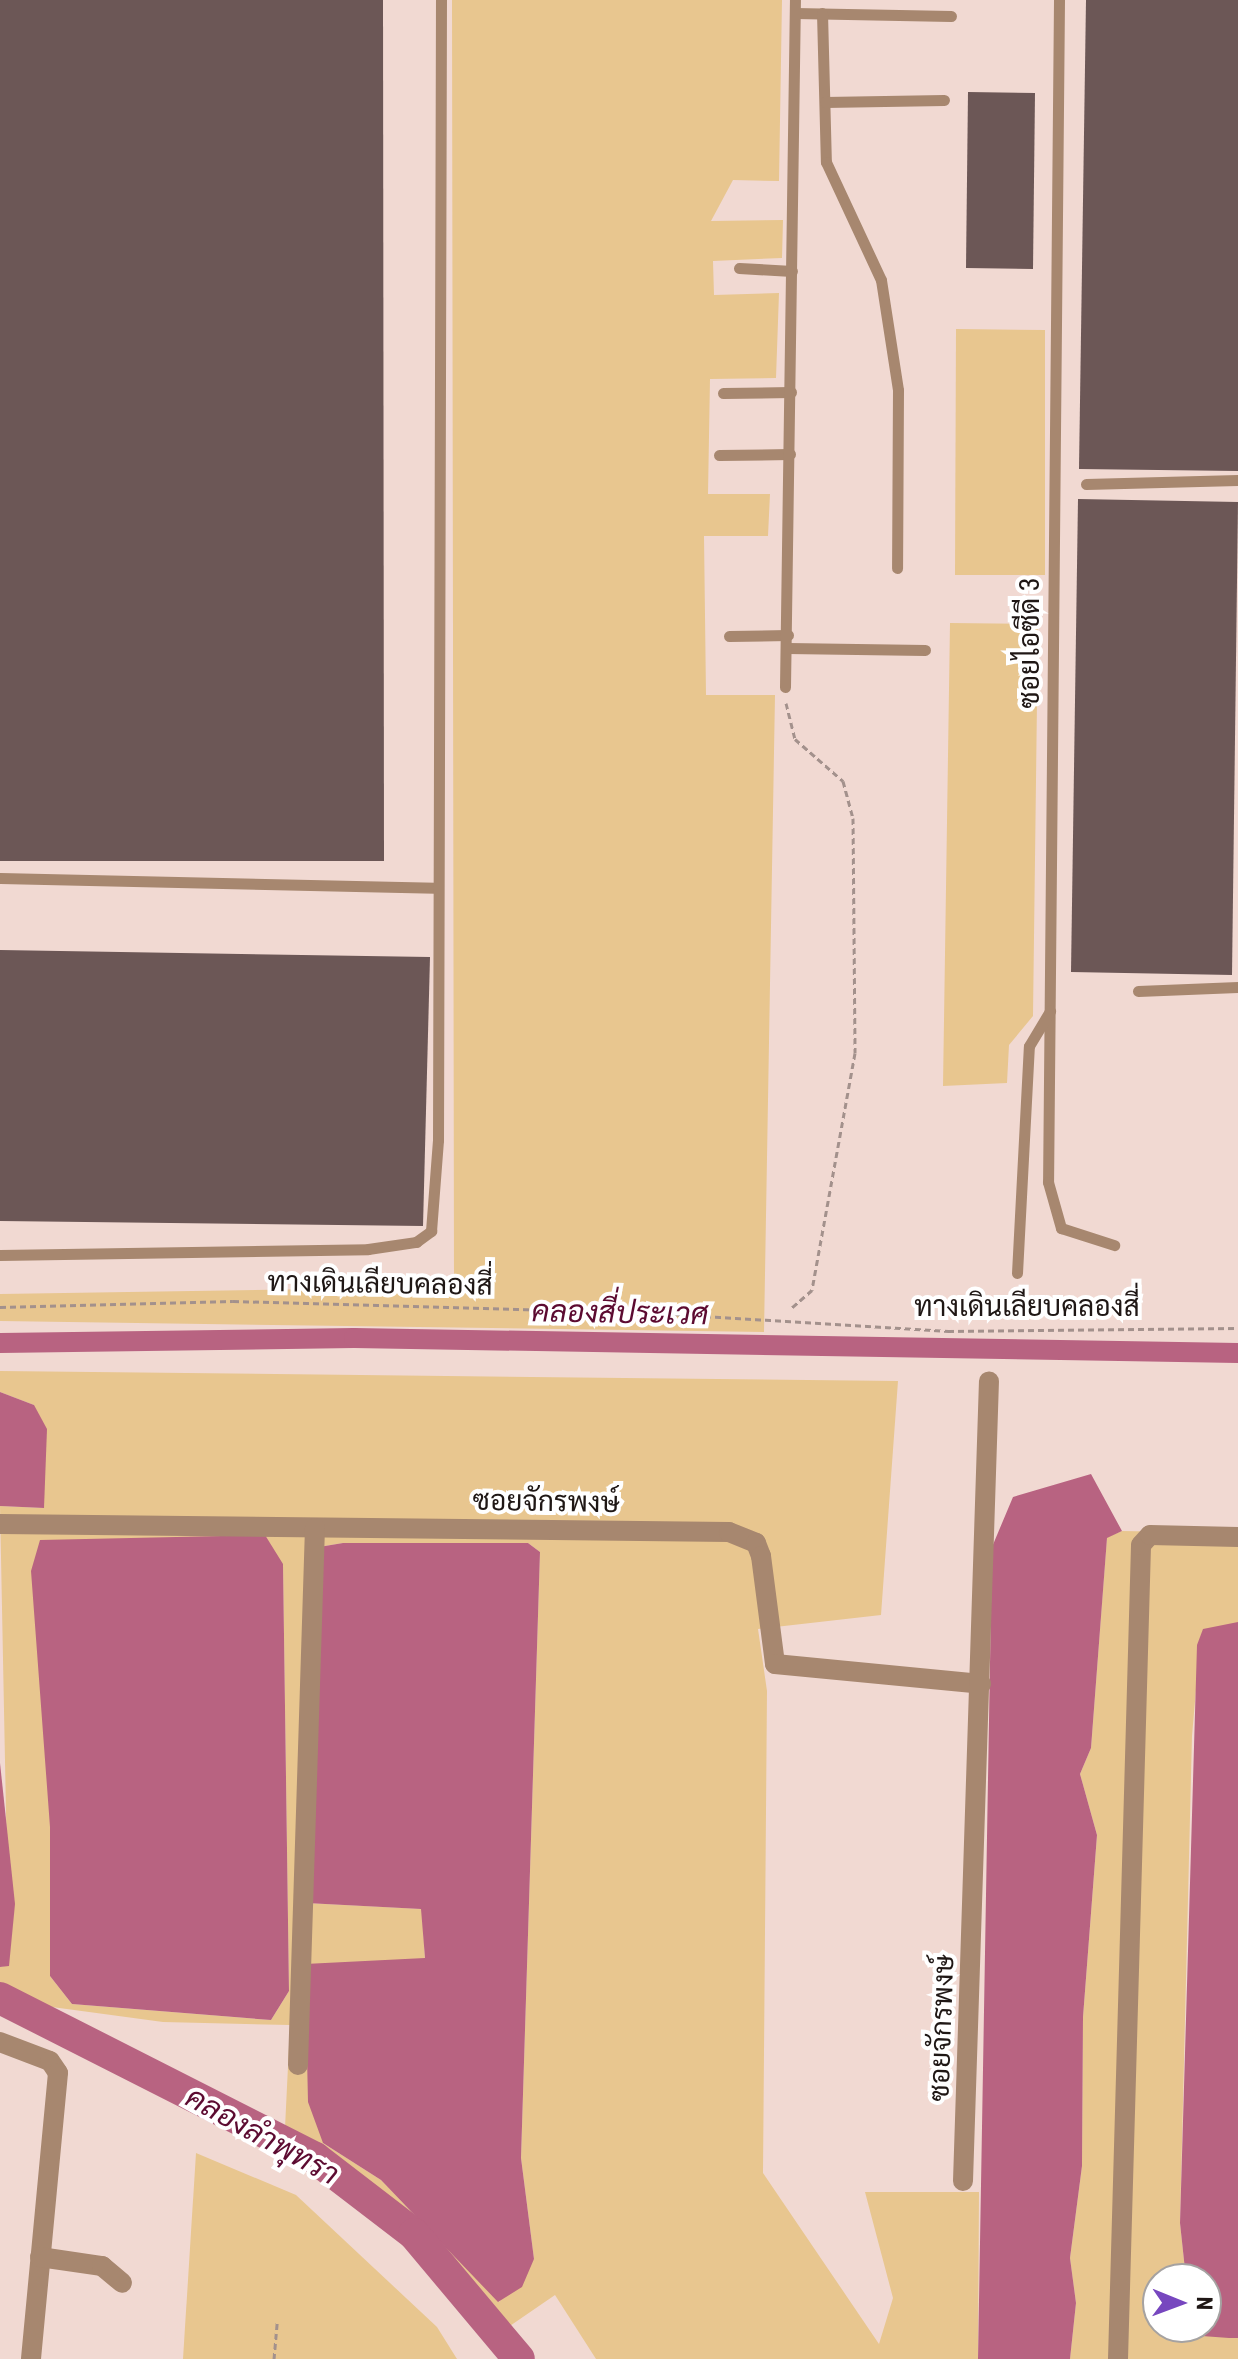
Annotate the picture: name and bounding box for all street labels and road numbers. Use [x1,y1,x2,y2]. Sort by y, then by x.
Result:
street label: ซอยไอซีดี 3 [1013,577,1047,709]
street label: ทางเดินเลียบคลองสี่ [267,1265,493,1303]
street label: ทางเดินเลียบคลองสี่ [914,1290,1140,1324]
street label: ซอยจักรพงษ์ [472,1484,620,1520]
street label: ซอยจักรพงษ์ [923,1954,961,2102]

